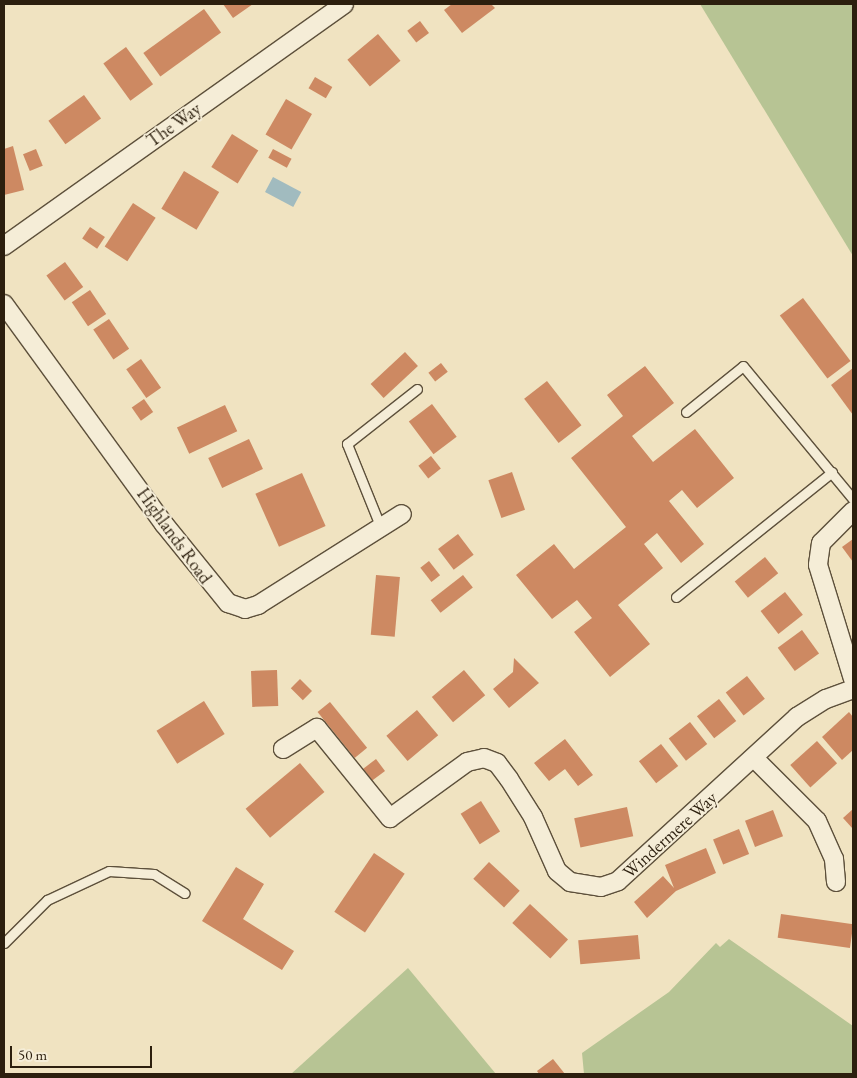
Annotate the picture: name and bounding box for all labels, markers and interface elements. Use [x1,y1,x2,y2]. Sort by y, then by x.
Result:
street label: The Way [143,98,205,152]
street label: Highlands Road [132,484,216,588]
street label: Windermere Way [618,787,722,883]
scale bar [12,1036,155,1068]
text: 50 m [18,1045,47,1064]

